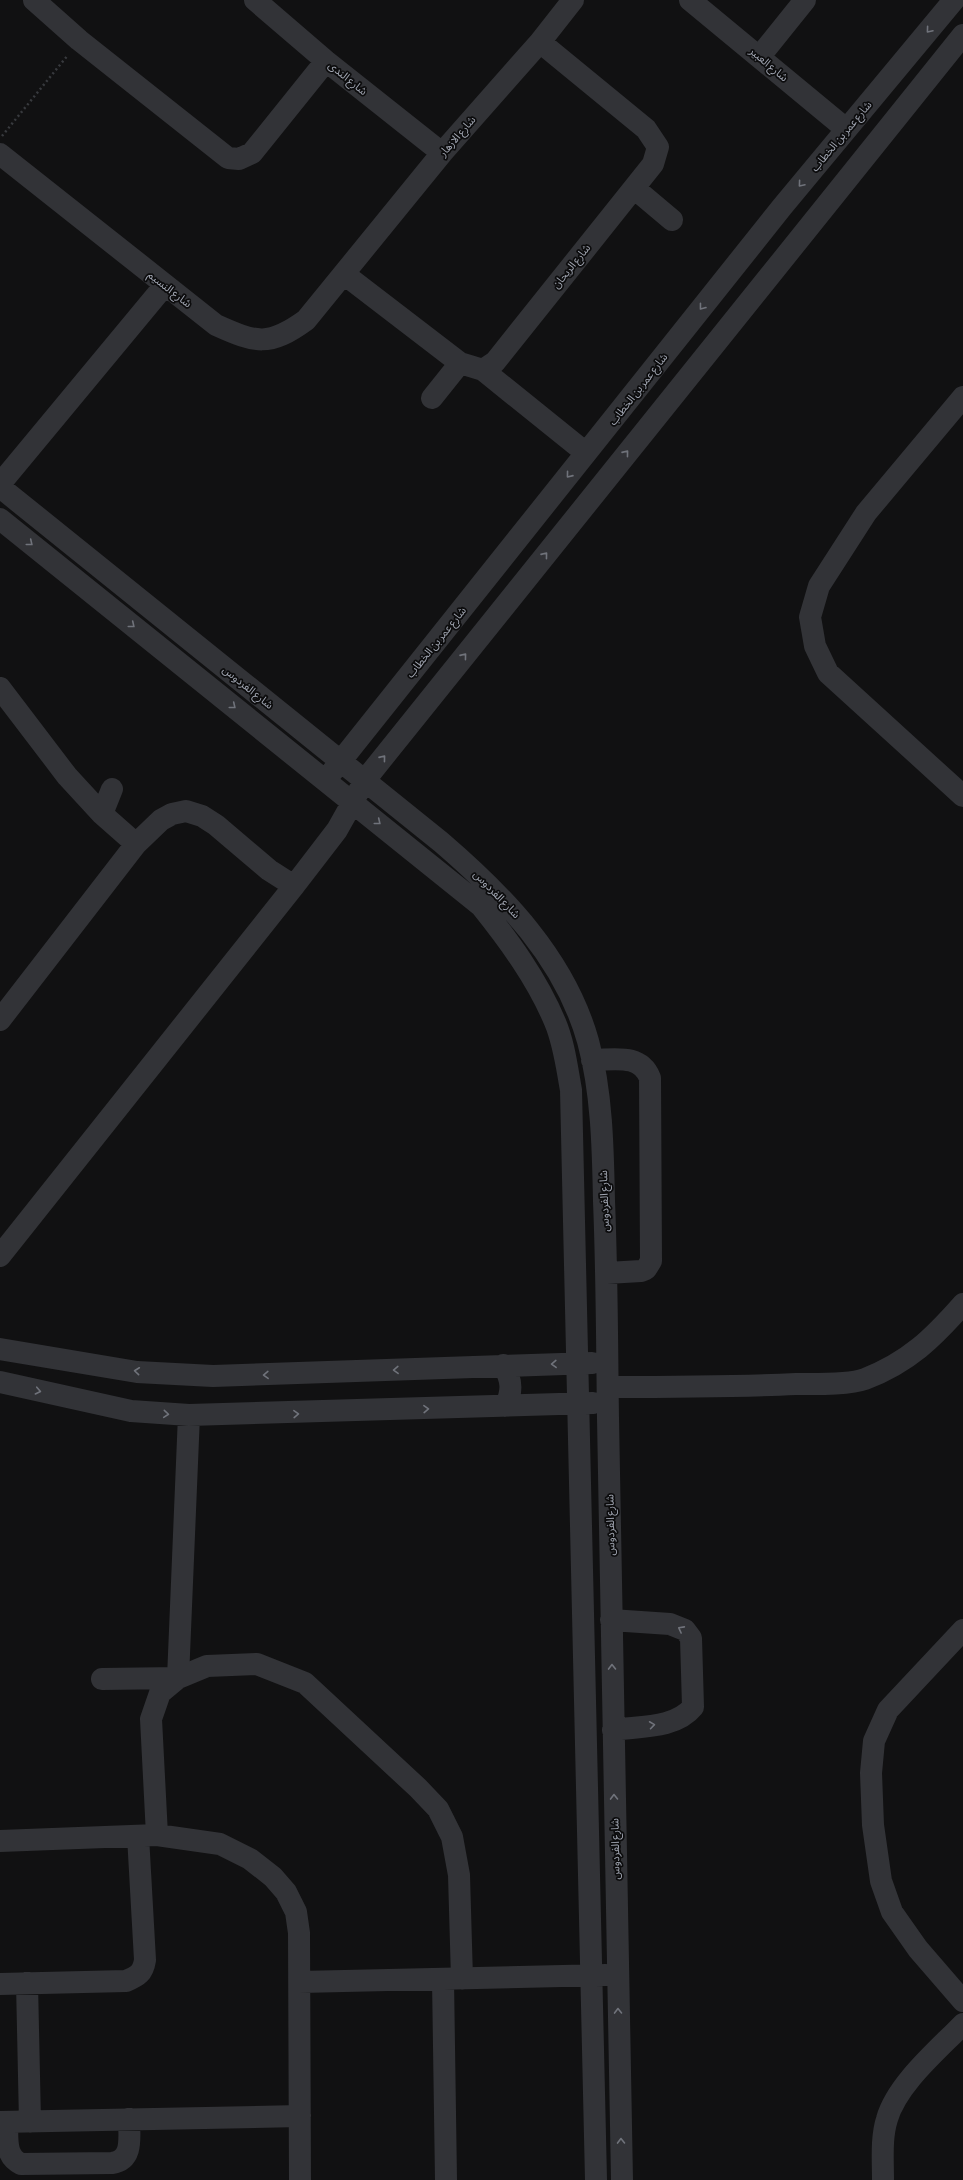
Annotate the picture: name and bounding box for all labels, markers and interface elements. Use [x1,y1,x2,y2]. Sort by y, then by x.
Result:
one-way arrow [926,25,933,33]
street label: شارع العبير [745,44,791,85]
street label: شارع الندى [325,59,370,99]
street label: شارع عمر بن الخطاب [808,98,876,175]
street label: شارع الازهار [436,113,479,161]
one-way arrow [799,179,806,187]
street label: شارع الريحان [550,241,594,292]
street label: شارع النسيم [144,268,194,312]
one-way arrow [700,303,707,310]
street label: شارع عمر بن الخطاب [606,350,672,428]
one-way arrow [622,451,629,458]
one-way arrow [567,470,574,477]
one-way arrow [26,539,33,546]
one-way arrow [541,552,548,559]
street label: شارع عمر بن الخطاب [404,604,470,681]
one-way arrow [127,620,134,627]
one-way arrow [460,654,467,661]
street label: شارع الفردوس [219,663,276,713]
one-way arrow [228,702,235,709]
one-way arrow [379,756,386,763]
one-way arrow [374,817,381,824]
street label: شارع الفردوس [470,868,523,922]
street label: شارع الفردوس [597,1170,613,1232]
one-way arrow [551,1360,557,1368]
one-way arrow [393,1365,399,1374]
one-way arrow [134,1367,140,1376]
one-way arrow [263,1371,269,1379]
one-way arrow [35,1386,41,1394]
one-way arrow [423,1404,429,1413]
one-way arrow [163,1409,169,1418]
one-way arrow [293,1409,299,1418]
street label: شارع الفردوس [603,1494,619,1556]
one-way arrow [678,1626,685,1634]
one-way arrow [608,1664,616,1670]
one-way arrow [649,1721,655,1730]
one-way arrow [610,1794,618,1800]
street label: شارع الفردوس [608,1818,624,1880]
one-way arrow [614,2008,623,2014]
one-way arrow [617,2138,625,2144]

